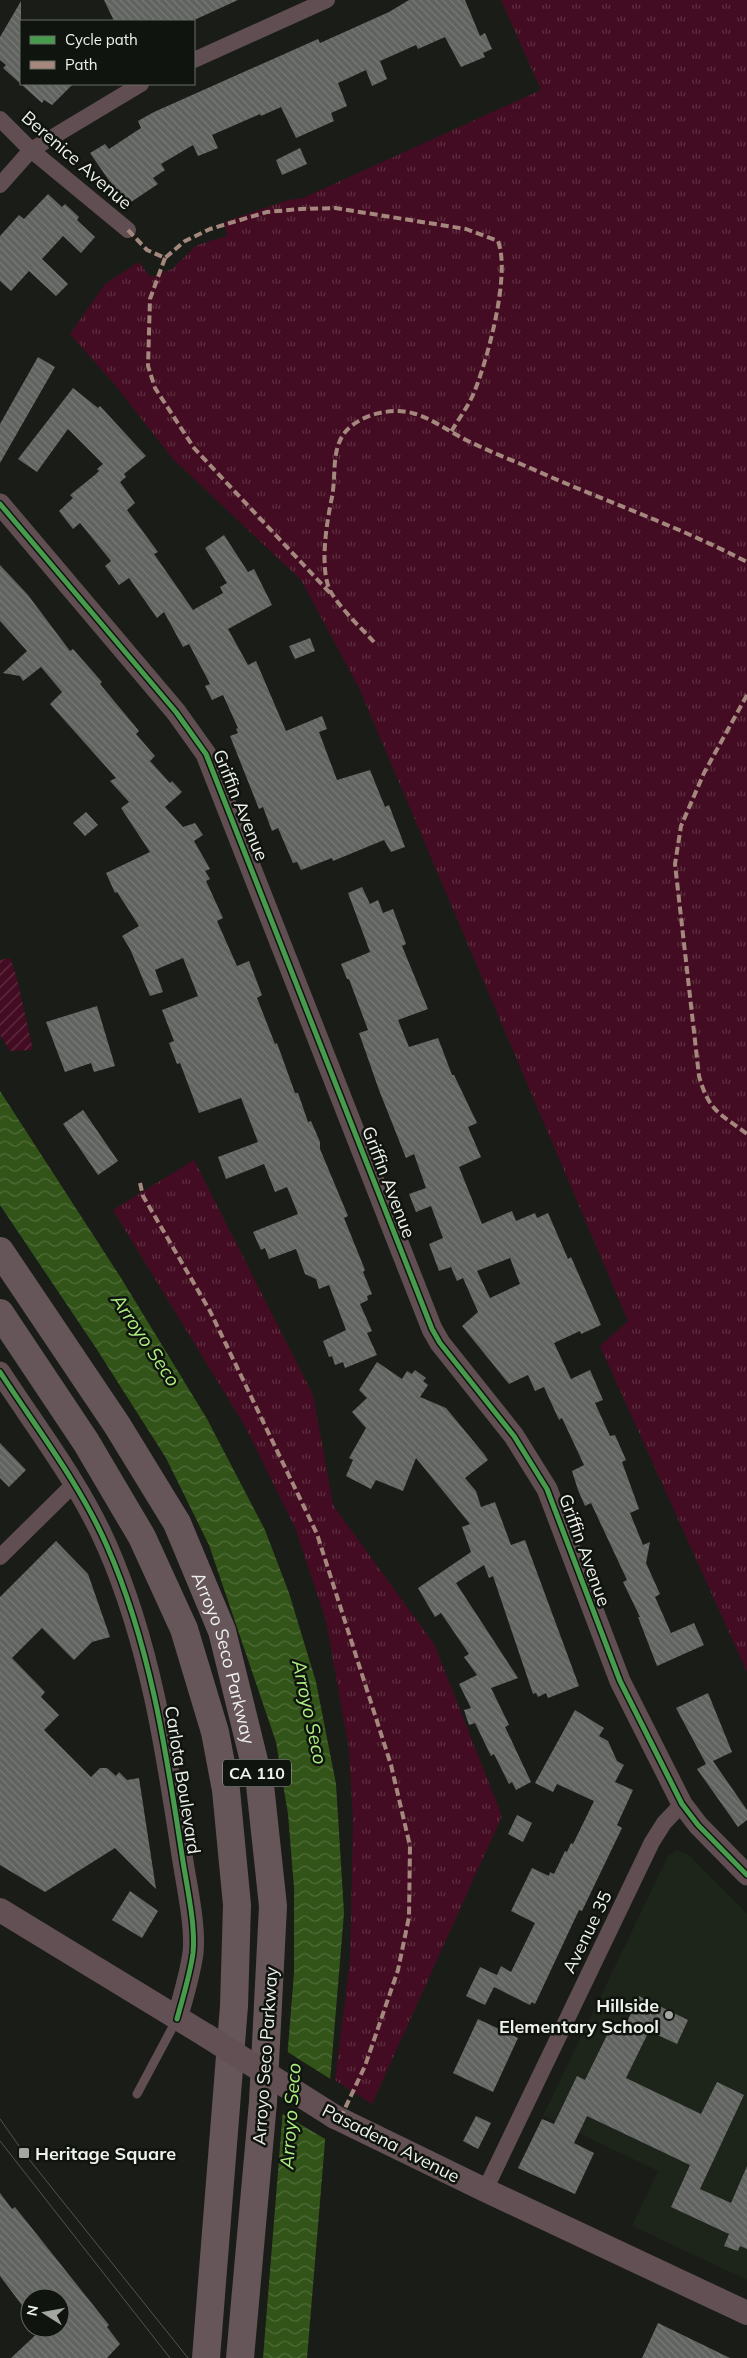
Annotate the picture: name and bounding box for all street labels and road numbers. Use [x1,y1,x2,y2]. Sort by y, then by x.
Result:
street label: Berenice Avenue [17,106,137,214]
street label: Griffin Avenue [208,746,274,864]
street label: Griffin Avenue [357,1123,421,1241]
street label: Griffin Avenue [554,1491,616,1609]
street label: Arroyo Seco Parkway [187,1568,261,1747]
street label: Carlota Boulevard [160,1704,206,1856]
road number: CA 110 [223,1760,291,1786]
street label: Avenue 35 [557,1887,617,1977]
street label: Arroyo Seco Parkway [247,1966,283,2146]
street label: Pasadena Avenue [318,2098,464,2188]

